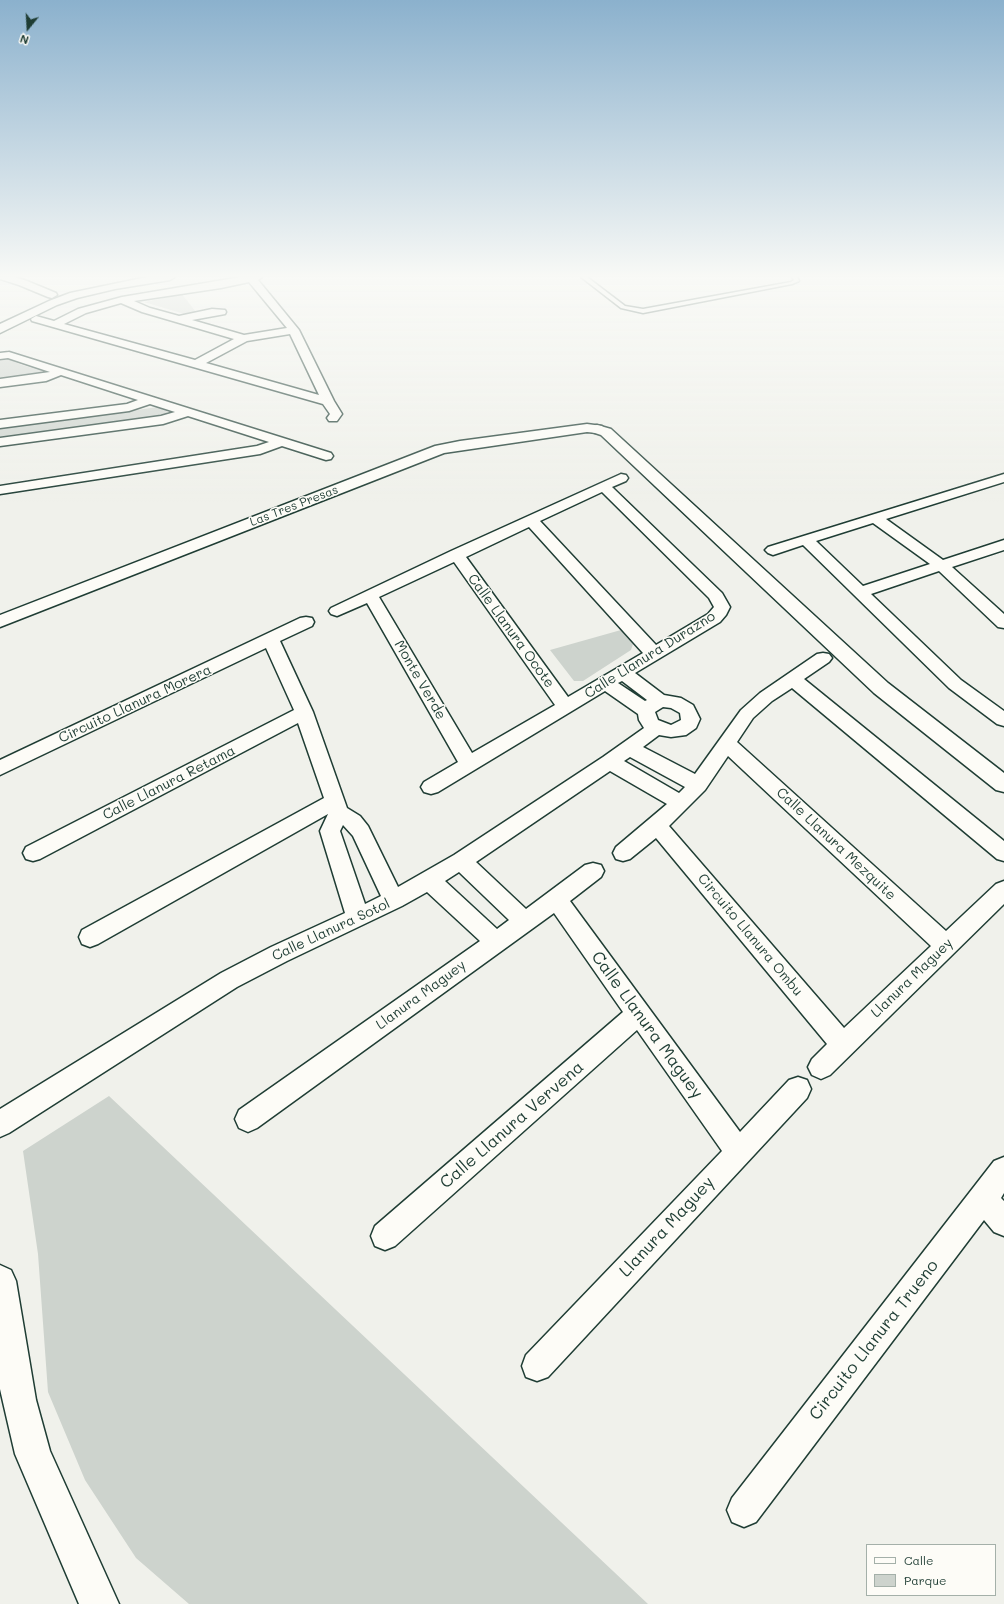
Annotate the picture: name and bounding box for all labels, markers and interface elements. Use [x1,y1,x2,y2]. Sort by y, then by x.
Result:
north arrow [8,8,48,48]
text: N [18,31,30,48]
street label: Las Tres Presas [248,483,340,529]
street label: Calle Llanura Ocote [464,571,558,691]
street label: Calle Llanura Durazno [582,608,718,702]
street label: Monte Verde [391,637,449,723]
street label: Circuito Llanura Morera [56,661,214,747]
street label: Calle Llanura Retama [100,742,238,824]
street label: Calle Llanura Mezquite [773,784,899,904]
street label: Circuito Llanura Ombu [694,870,806,1000]
street label: Calle Llanura Sotol [269,895,393,965]
street label: Llanura Maguey [868,935,956,1021]
street label: Calle Llanura Maguey [587,947,707,1103]
street label: Llanura Maguey [373,957,469,1033]
street label: Calle Llanura Vervena [436,1057,588,1193]
street label: Llanura Maguey [615,1173,719,1281]
street label: Circuito Llanura Trueno [805,1256,943,1424]
legend [866,1544,996,1596]
text: Calle [904,1552,934,1568]
text: Parque [904,1572,947,1588]

